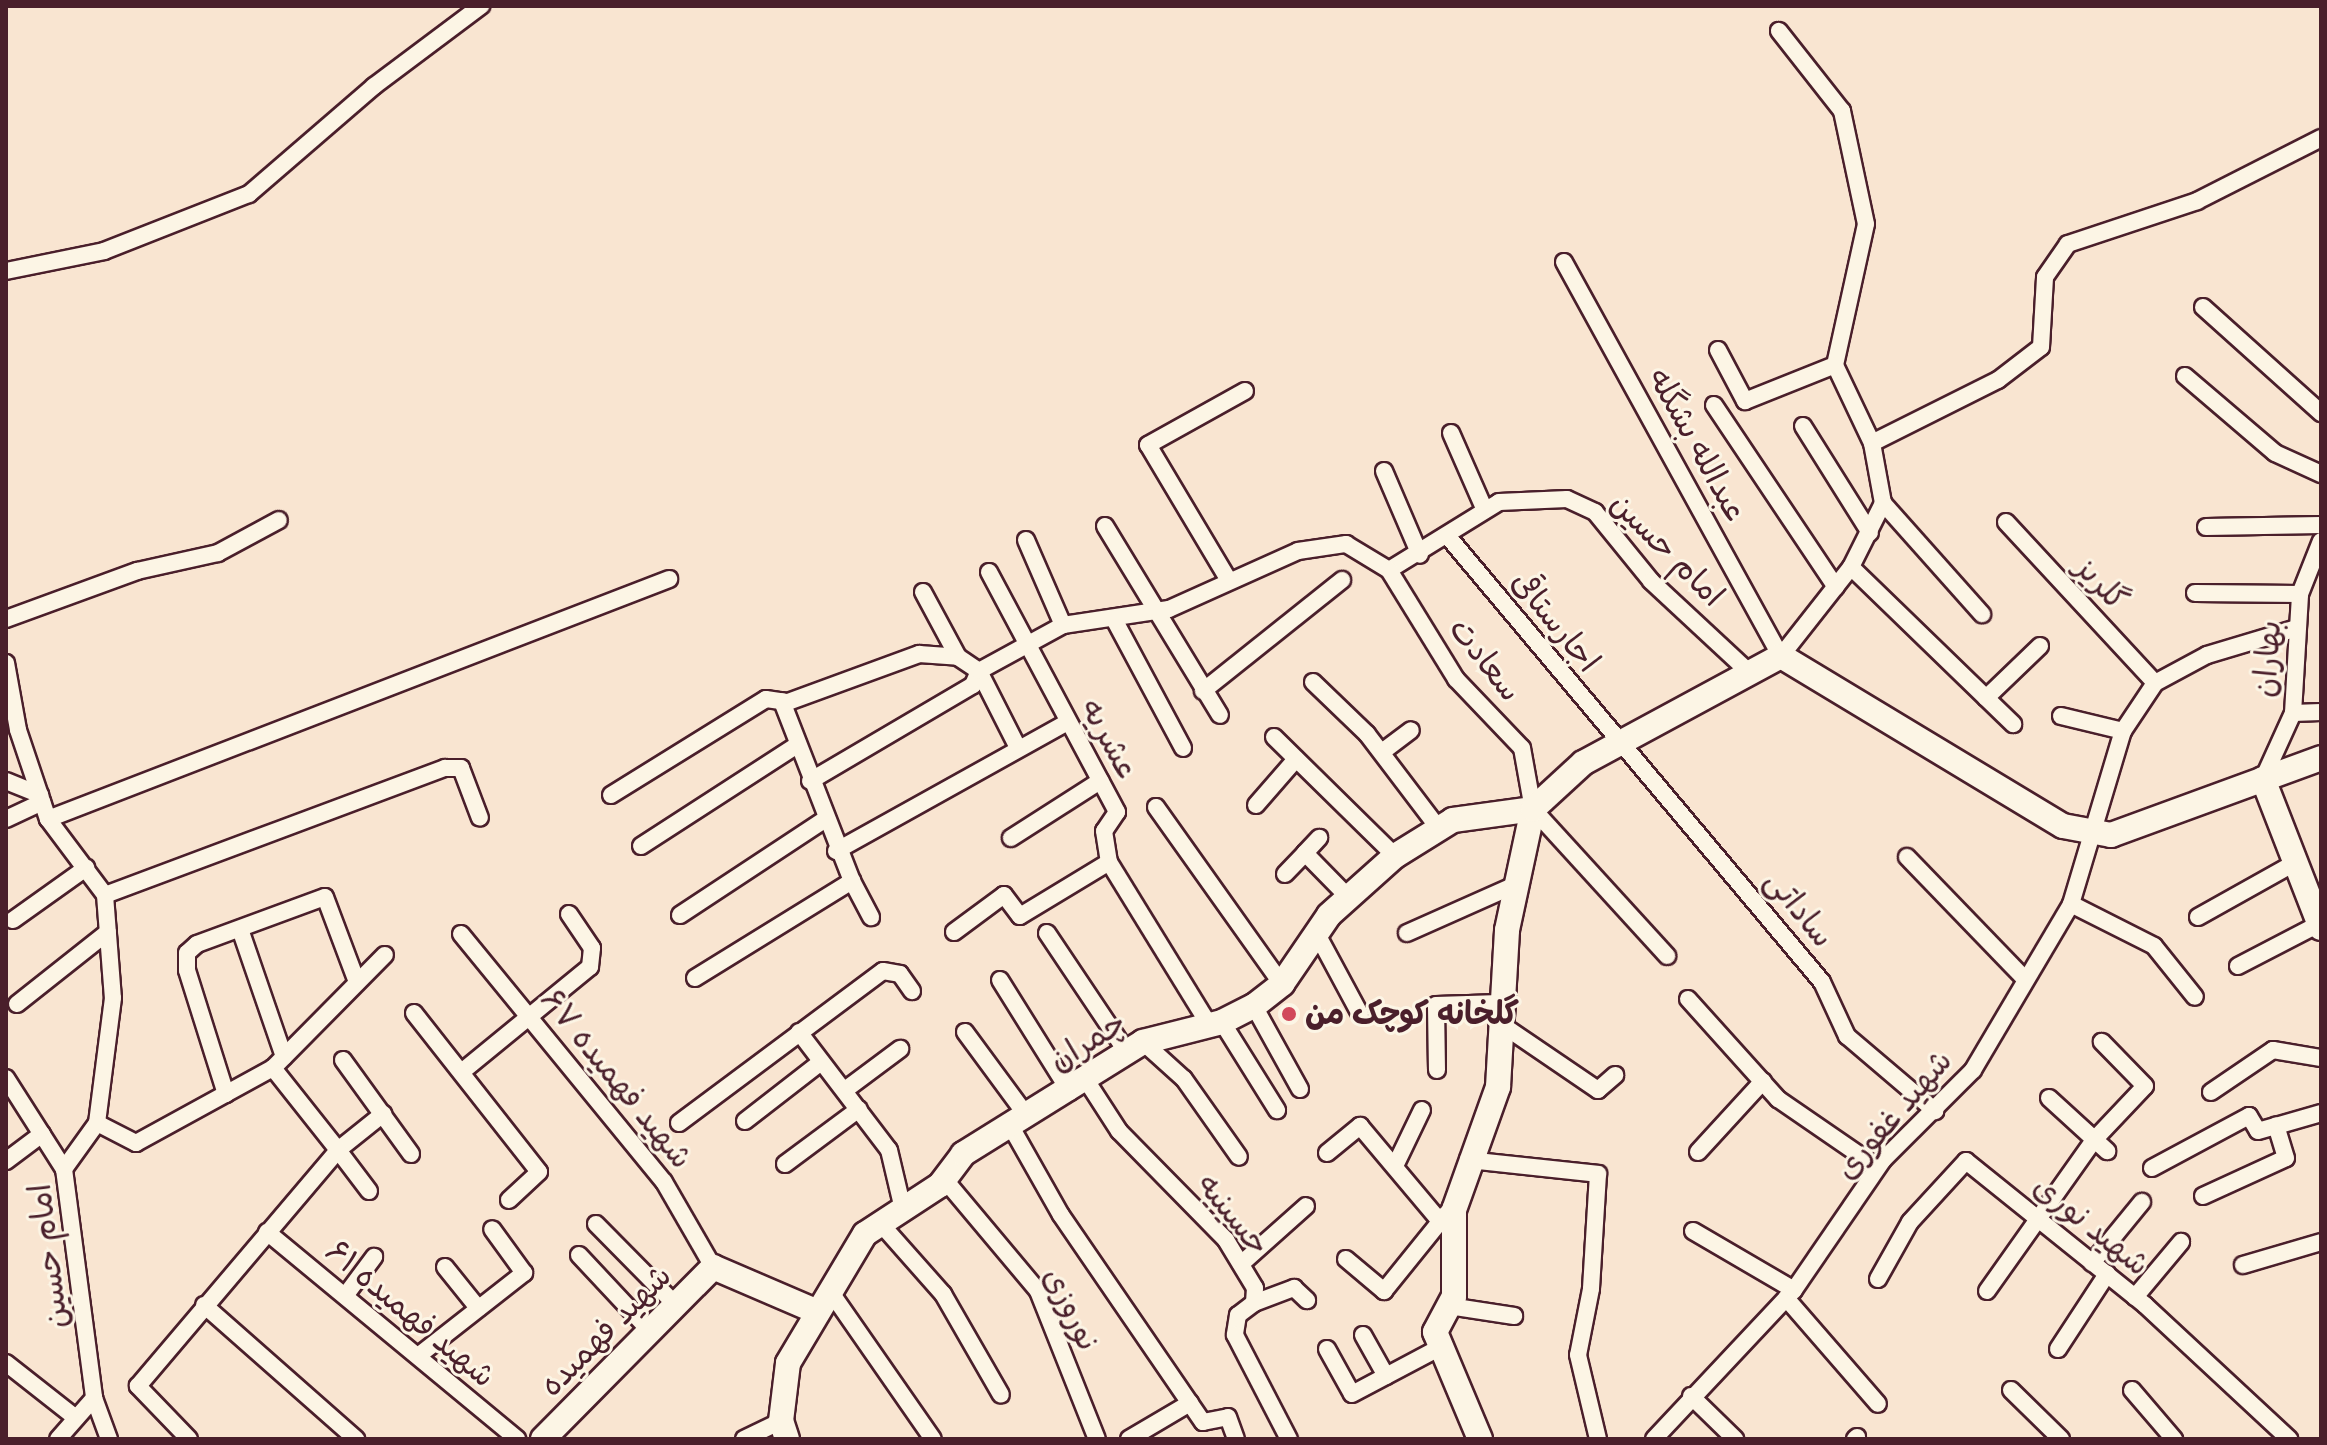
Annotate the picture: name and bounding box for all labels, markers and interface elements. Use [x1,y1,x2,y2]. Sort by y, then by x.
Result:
street label: عبدالله بشگله [1639,362,1755,528]
street label: امام حسین [1602,485,1732,615]
street label: گلریز [2066,549,2136,619]
street label: اجارستاقی [1503,564,1607,680]
street label: سعادت [1441,611,1529,709]
street label: بهاران [2246,619,2290,699]
street label: عشریه [1072,692,1146,786]
street label: ساداتی [1756,863,1842,955]
street label: شهید فهمیده ۶۷ [532,981,700,1177]
place label: گلخانه کوچک من [1305,995,1519,1033]
street label: چمران [1042,1004,1134,1080]
marker: گلخانه کوچک من [1280,1005,1298,1023]
street label: شهید غفوری [1827,1042,1961,1188]
street label: حسینیه [1188,1166,1278,1264]
street label: شهید نوری [2025,1168,2157,1284]
street label: امام حسین [21,1181,77,1331]
street label: شهید فهمیده ۶۱ [318,1232,502,1396]
street label: شهید فهمیده [532,1257,680,1405]
street label: نوروزی [1034,1262,1108,1358]

